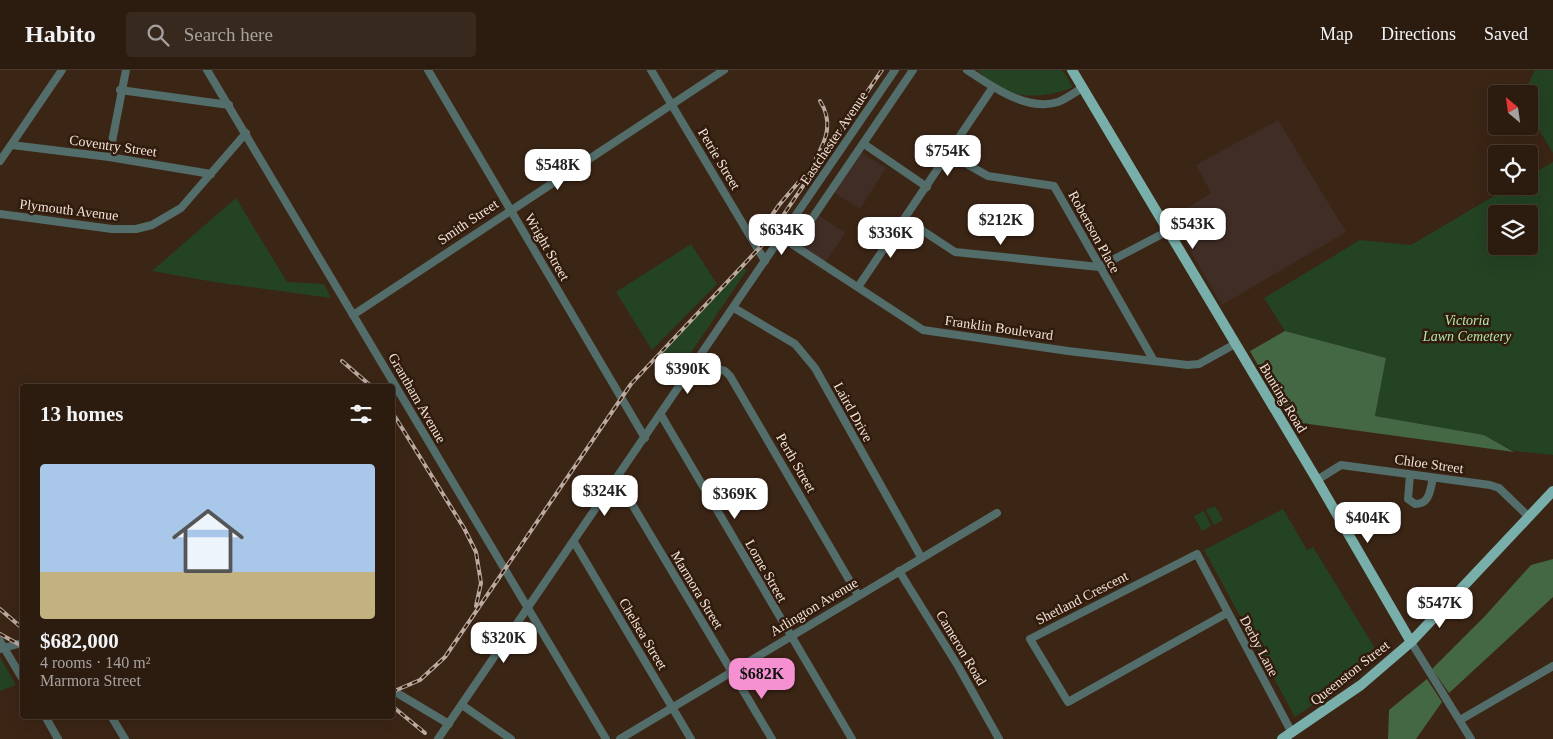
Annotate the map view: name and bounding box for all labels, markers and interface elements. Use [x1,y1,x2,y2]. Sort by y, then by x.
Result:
search box [126,12,476,57]
text: Habito [25,21,96,47]
icon: search [144,21,172,49]
text: Search here [184,24,273,45]
text: Map [1320,24,1353,44]
text: Directions [1381,24,1456,44]
text: Saved [1484,24,1528,44]
north arrow [1488,85,1538,135]
map controls [1488,85,1538,255]
street label: Eastchester Avenue [797,89,871,187]
street label: Petrie Street [695,126,743,192]
street label: Coventry Street [68,132,158,160]
pin: $754K [913,134,983,177]
text: $754K [926,142,970,159]
button: locate [1488,145,1538,195]
pin: $548K [523,148,593,191]
text: $548K [536,156,580,173]
street label: Robertson Place [1065,188,1123,276]
street label: Plymouth Avenue [19,196,119,224]
street label: Smith Street [435,196,501,248]
pin: $212K [966,204,1036,246]
button: layers [1488,205,1538,255]
pin: $543K [1158,208,1228,250]
street label: Wright Street [522,211,572,283]
text: $212K [979,211,1023,228]
pin: $634K [747,214,817,256]
text: $543K [1171,215,1215,232]
pin: $336K [856,216,926,259]
text: $634K [760,221,804,238]
text: $336K [869,224,913,241]
street label: Franklin Boulevard [944,313,1054,343]
park label: Victoria Lawn Cemetery [1422,313,1512,344]
street label: Grantham Avenue [385,350,449,446]
pin: $390K [653,352,723,395]
text: $390K [666,360,710,377]
street label: Bunting Road [1256,361,1310,435]
street label: Laird Drive [831,380,875,444]
icon: filters [347,400,375,428]
text: 13 homes [40,402,123,426]
street label: Perth Street [773,431,819,495]
street label: Chloe Street [1393,452,1465,476]
pin: $324K [570,474,640,517]
pin: $369K [700,478,770,520]
text: $324K [583,482,627,499]
text: $369K [713,485,757,502]
icon: home [163,496,253,586]
pin: $404K [1333,502,1403,544]
text: $404K [1346,509,1390,526]
street label: Lorne Street [742,537,790,605]
street label: Marmora Street [668,548,726,632]
street label: Shetland Crescent [1033,568,1131,628]
street label: Arlington Avenue [767,575,861,639]
pin: $547K [1405,586,1475,629]
text: $547K [1418,594,1462,611]
street label: Chelsea Street [616,596,670,672]
street label: Cameron Road [933,608,989,688]
street label: Derby Lane [1237,613,1281,679]
pin: $320K [469,622,539,664]
text: $682,000 [40,629,119,653]
text: $320K [482,629,526,646]
street label: Queenston Street [1308,637,1393,708]
text: 4 rooms · 140 m² [40,654,151,671]
pin: $682K [727,658,797,700]
text: $682K [740,665,784,682]
text: Marmora Street [40,672,141,689]

